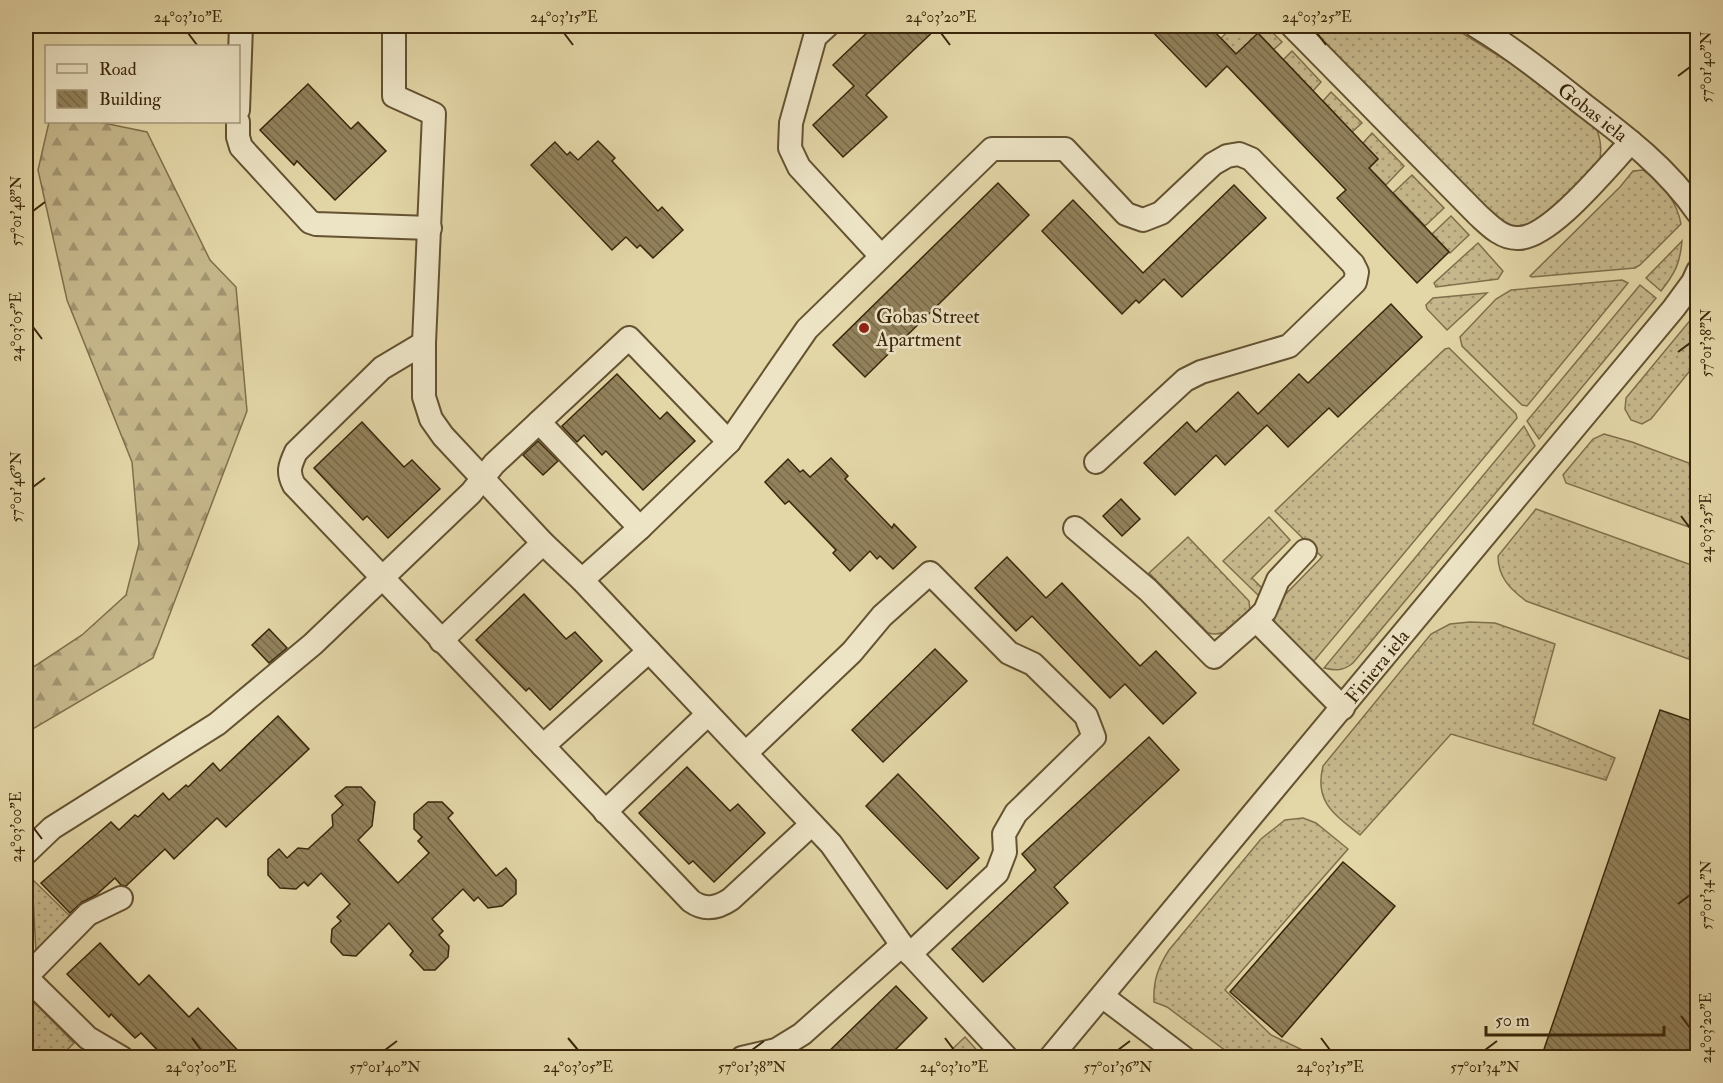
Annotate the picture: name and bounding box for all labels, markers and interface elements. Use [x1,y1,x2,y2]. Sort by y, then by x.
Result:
text: 24°03'10"E [154,8,222,27]
text: 24°03'15"E [530,8,598,27]
text: 24°03'20"E [906,8,977,27]
text: 24°03'25"E [1282,8,1352,27]
text: 57°01'40"N [1697,31,1716,103]
legend [45,45,240,123]
text: Road [99,58,137,81]
street label: Gobas iela [1552,77,1633,148]
text: Building [99,88,162,111]
text: 57°01'48"N [7,175,26,246]
text: 24°03'05"E [7,292,26,362]
place label: Gobas Street Apartment [875,304,980,353]
text: 57°01'38"N [1697,308,1716,377]
marker: Gobas Street Apartment [857,321,871,335]
text: 57°01'46"N [7,451,26,523]
text: 24°03'25"E [1697,493,1716,563]
street label: Finiera iela [1340,623,1415,709]
text: 24°03'00"E [7,791,26,863]
text: 57°01'34"N [1697,860,1716,930]
text: 24°03'20"E [1697,992,1716,1063]
scale bar [1486,999,1664,1037]
text: 50 m [1495,1009,1530,1032]
text: 24°03'00"E [165,1058,237,1077]
text: 57°01'40"N [349,1058,421,1077]
text: 24°03'05"E [543,1058,613,1077]
text: 57°01'38"N [718,1058,787,1077]
text: 24°03'10"E [920,1058,988,1077]
text: 57°01'36"N [1084,1058,1153,1077]
text: 24°03'15"E [1296,1058,1364,1077]
text: 57°01'34"N [1450,1058,1520,1077]

